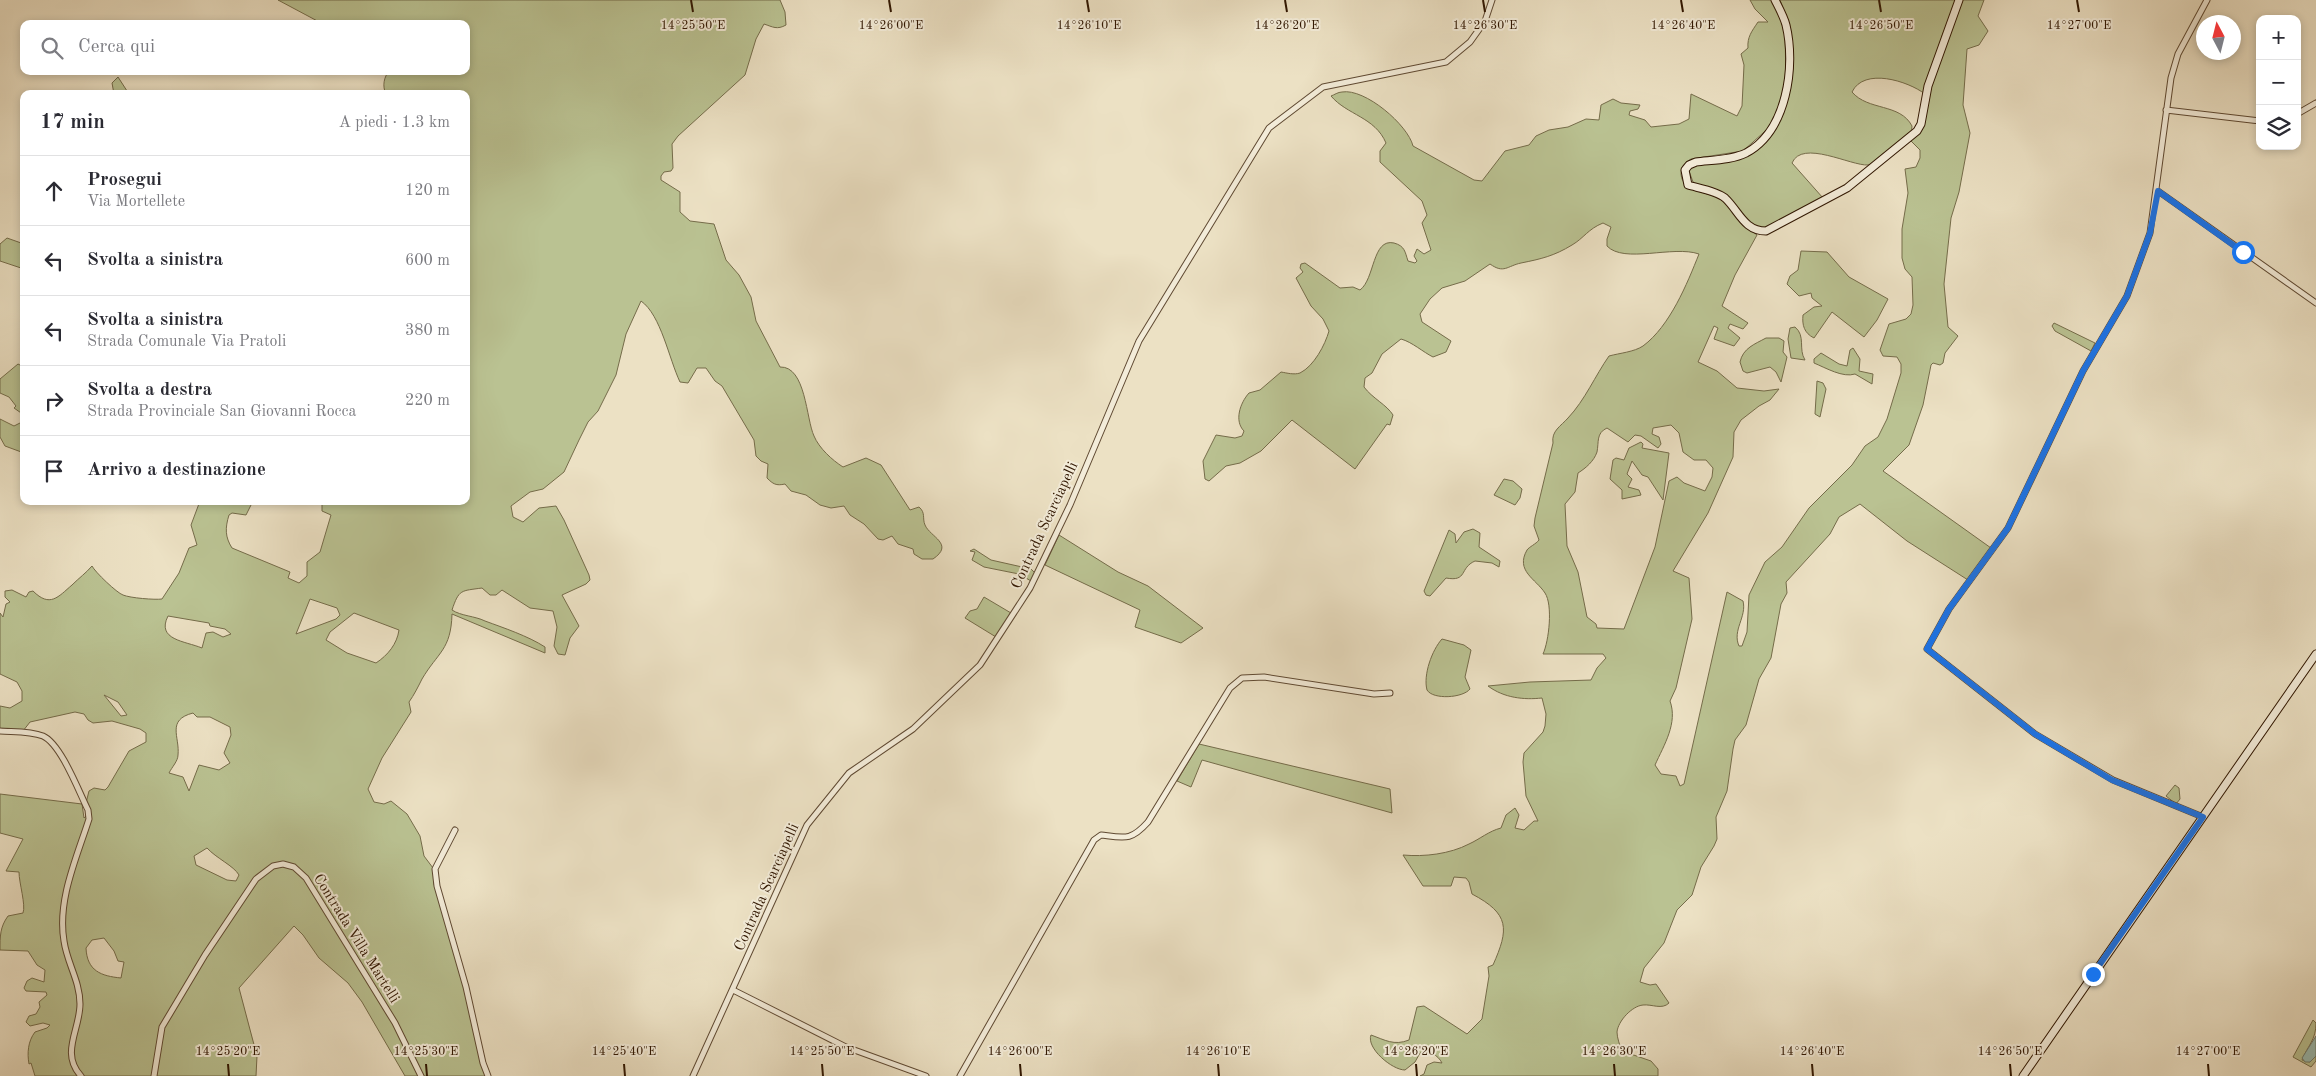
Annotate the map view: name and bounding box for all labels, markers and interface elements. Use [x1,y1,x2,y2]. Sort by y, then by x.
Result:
north arrow [2196,15,2241,60]
map controls [2256,15,2301,150]
button: + [2256,15,2301,60]
text: 14°25'50"E [661,19,725,32]
text: 14°26'50"E [1849,19,1913,32]
search box [20,20,470,75]
text: 14°26'00"E [859,20,923,32]
text: 14°26'10"E [1057,20,1121,32]
text: 14°26'20"E [1255,20,1319,32]
text: 14°26'30"E [1453,20,1517,32]
text: 14°26'40"E [1651,20,1715,32]
text: 14°27'00"E [2047,20,2111,32]
icon: search [38,34,66,62]
text: Cerca qui [78,38,155,57]
button: − [2256,60,2301,105]
button: layers [2256,105,2301,150]
text: 17 min [40,112,105,133]
text: A piedi · 1.3 km [339,115,450,131]
text: Prosegui [87,171,162,190]
icon: ahead [40,177,68,205]
text: 120 m [405,183,450,199]
text: Via Mortellete [87,194,185,210]
route start [2232,241,2255,264]
icon: left [40,247,68,275]
text: Svolta a sinistra [87,251,223,270]
text: 600 m [405,253,450,269]
text: Svolta a sinistra [87,311,223,330]
icon: left [40,317,68,345]
text: 380 m [405,323,450,339]
text: Strada Comunale Via Pratoli [87,334,286,350]
text: Svolta a destra [87,381,212,400]
icon: right [40,387,68,415]
text: 220 m [405,393,450,409]
text: Strada Provinciale San Giovanni Rocca [87,404,356,420]
icon: arrive [40,457,68,485]
street label: Contrada Scarciapelli [1009,460,1081,591]
text: Arrivo a destinazione [87,461,266,480]
street label: Contrada Scarciapelli [732,821,802,954]
street label: Contrada Villa Martelli [310,872,402,1006]
route end [2082,963,2105,986]
text: 14°25'20"E [196,1045,260,1058]
text: 14°25'30"E [394,1045,458,1058]
text: 14°25'40"E [592,1045,656,1058]
text: 14°25'50"E [790,1045,854,1058]
text: 14°26'50"E [1978,1045,2042,1058]
text: 14°26'00"E [988,1046,1052,1058]
text: 14°26'10"E [1186,1046,1250,1058]
text: 14°26'20"E [1384,1046,1448,1058]
text: 14°26'30"E [1582,1046,1646,1058]
text: 14°26'40"E [1780,1046,1844,1058]
text: 14°27'00"E [2176,1046,2240,1058]

